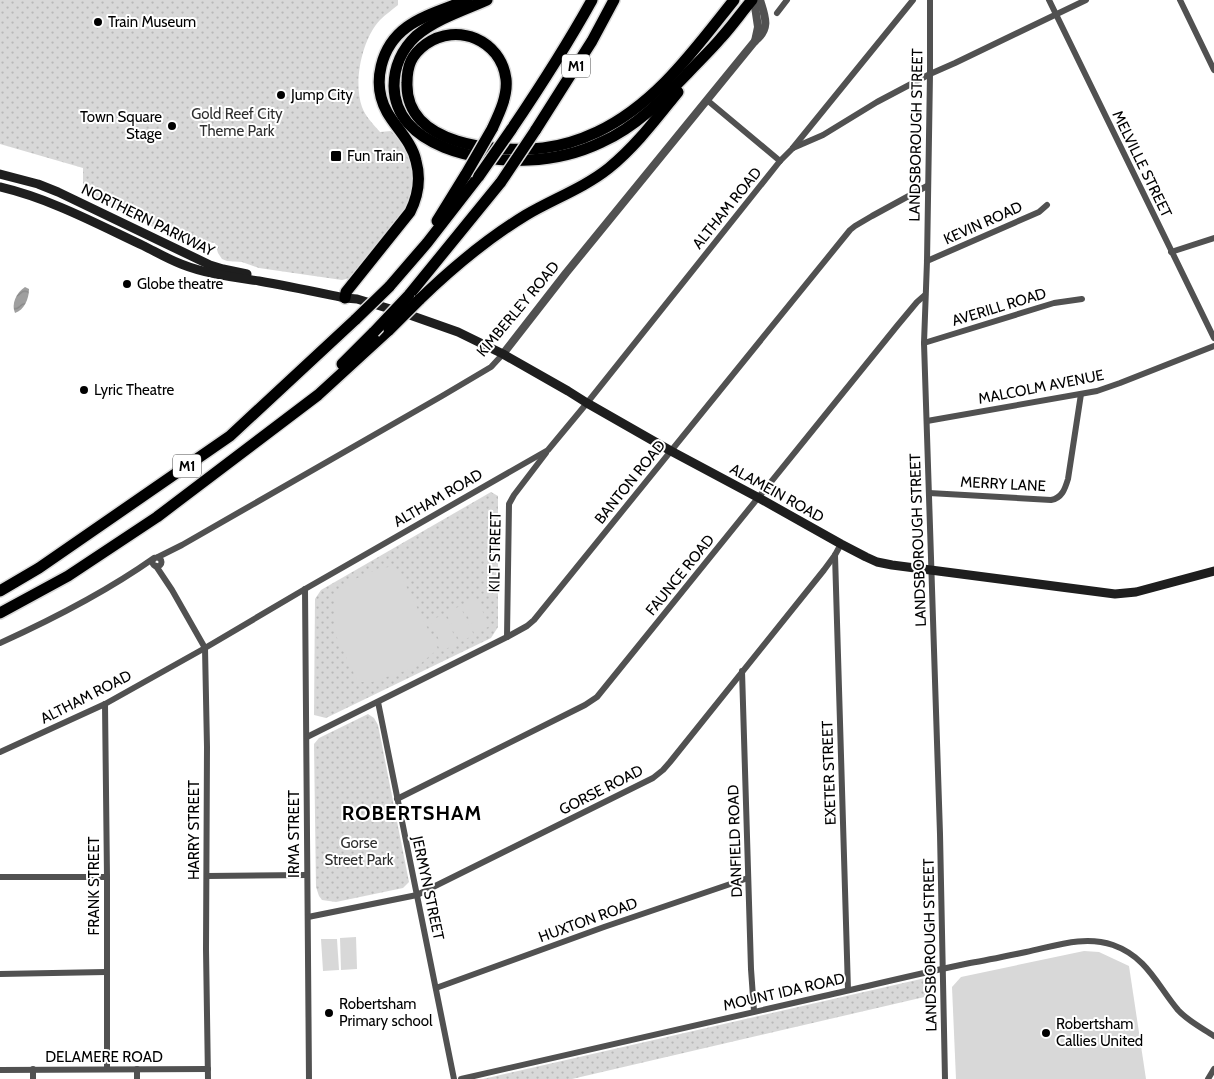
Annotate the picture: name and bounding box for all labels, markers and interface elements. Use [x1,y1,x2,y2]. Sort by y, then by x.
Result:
place label: Train Museum [108,13,196,31]
marker: Train Museum [92,16,104,28]
street label: LANDSBOROUGH STREET [905,48,927,222]
road number: M1 [562,54,590,78]
place label: Jump City [290,86,353,104]
marker: Jump City [275,89,287,101]
park label: Gold Reef City Theme Park [191,105,283,140]
place label: Town Square Stage [80,108,162,143]
street label: MELVILLE STREET [1108,108,1176,220]
marker: Town Square Stage [166,120,178,132]
place label: Fun Train [347,147,404,165]
marker: Fun Train [329,149,343,163]
street label: ALTHAM ROAD [689,164,765,252]
street label: NORTHERN PARKWAY [78,180,218,260]
street label: KEVIN ROAD [941,198,1025,248]
street label: KIMBERLEY ROAD [473,258,563,360]
place label: Globe theatre [137,275,224,293]
marker: Globe theatre [121,278,133,290]
street label: AVERILL ROAD [950,284,1048,330]
street label: MALCOLM AVENUE [976,366,1106,408]
place label: Lyric Theatre [94,381,174,399]
marker: Lyric Theatre [78,384,90,396]
street label: BANTON ROAD [591,436,669,527]
street label: LANDSBOROUGH STREET [906,453,930,627]
road number: M1 [173,454,201,478]
street label: ALAMEIN ROAD [727,460,827,526]
street label: ALTHAM ROAD [390,465,486,531]
street label: MERRY LANE [960,473,1046,495]
street label: KILT STREET [485,512,505,592]
street label: FAUNCE ROAD [642,531,718,619]
street label: ALTHAM ROAD [37,666,135,728]
street label: EXETER STREET [818,720,840,826]
street label: GORSE ROAD [556,761,646,819]
street label: HARRY STREET [185,780,203,880]
street label: DANFIELD ROAD [724,784,746,898]
street label: IRMA STREET [285,790,303,878]
district label: ROBERTSHAM [342,801,482,825]
street label: JERMYN STREET [408,833,448,942]
park label: Gorse Street Park [325,834,394,869]
street label: FRANK STREET [85,837,103,935]
street label: LANDSBOROUGH STREET [919,858,941,1032]
street label: HUXTON ROAD [536,894,640,946]
street label: MOUNT IDA ROAD [721,969,847,1015]
place label: Robertsham Primary school [339,995,433,1030]
marker: Robertsham Primary school [323,1007,335,1019]
place label: Robertsham Callies United [1056,1015,1143,1050]
marker: Robertsham Callies United [1040,1027,1052,1039]
street label: DELAMERE ROAD [45,1048,163,1066]

